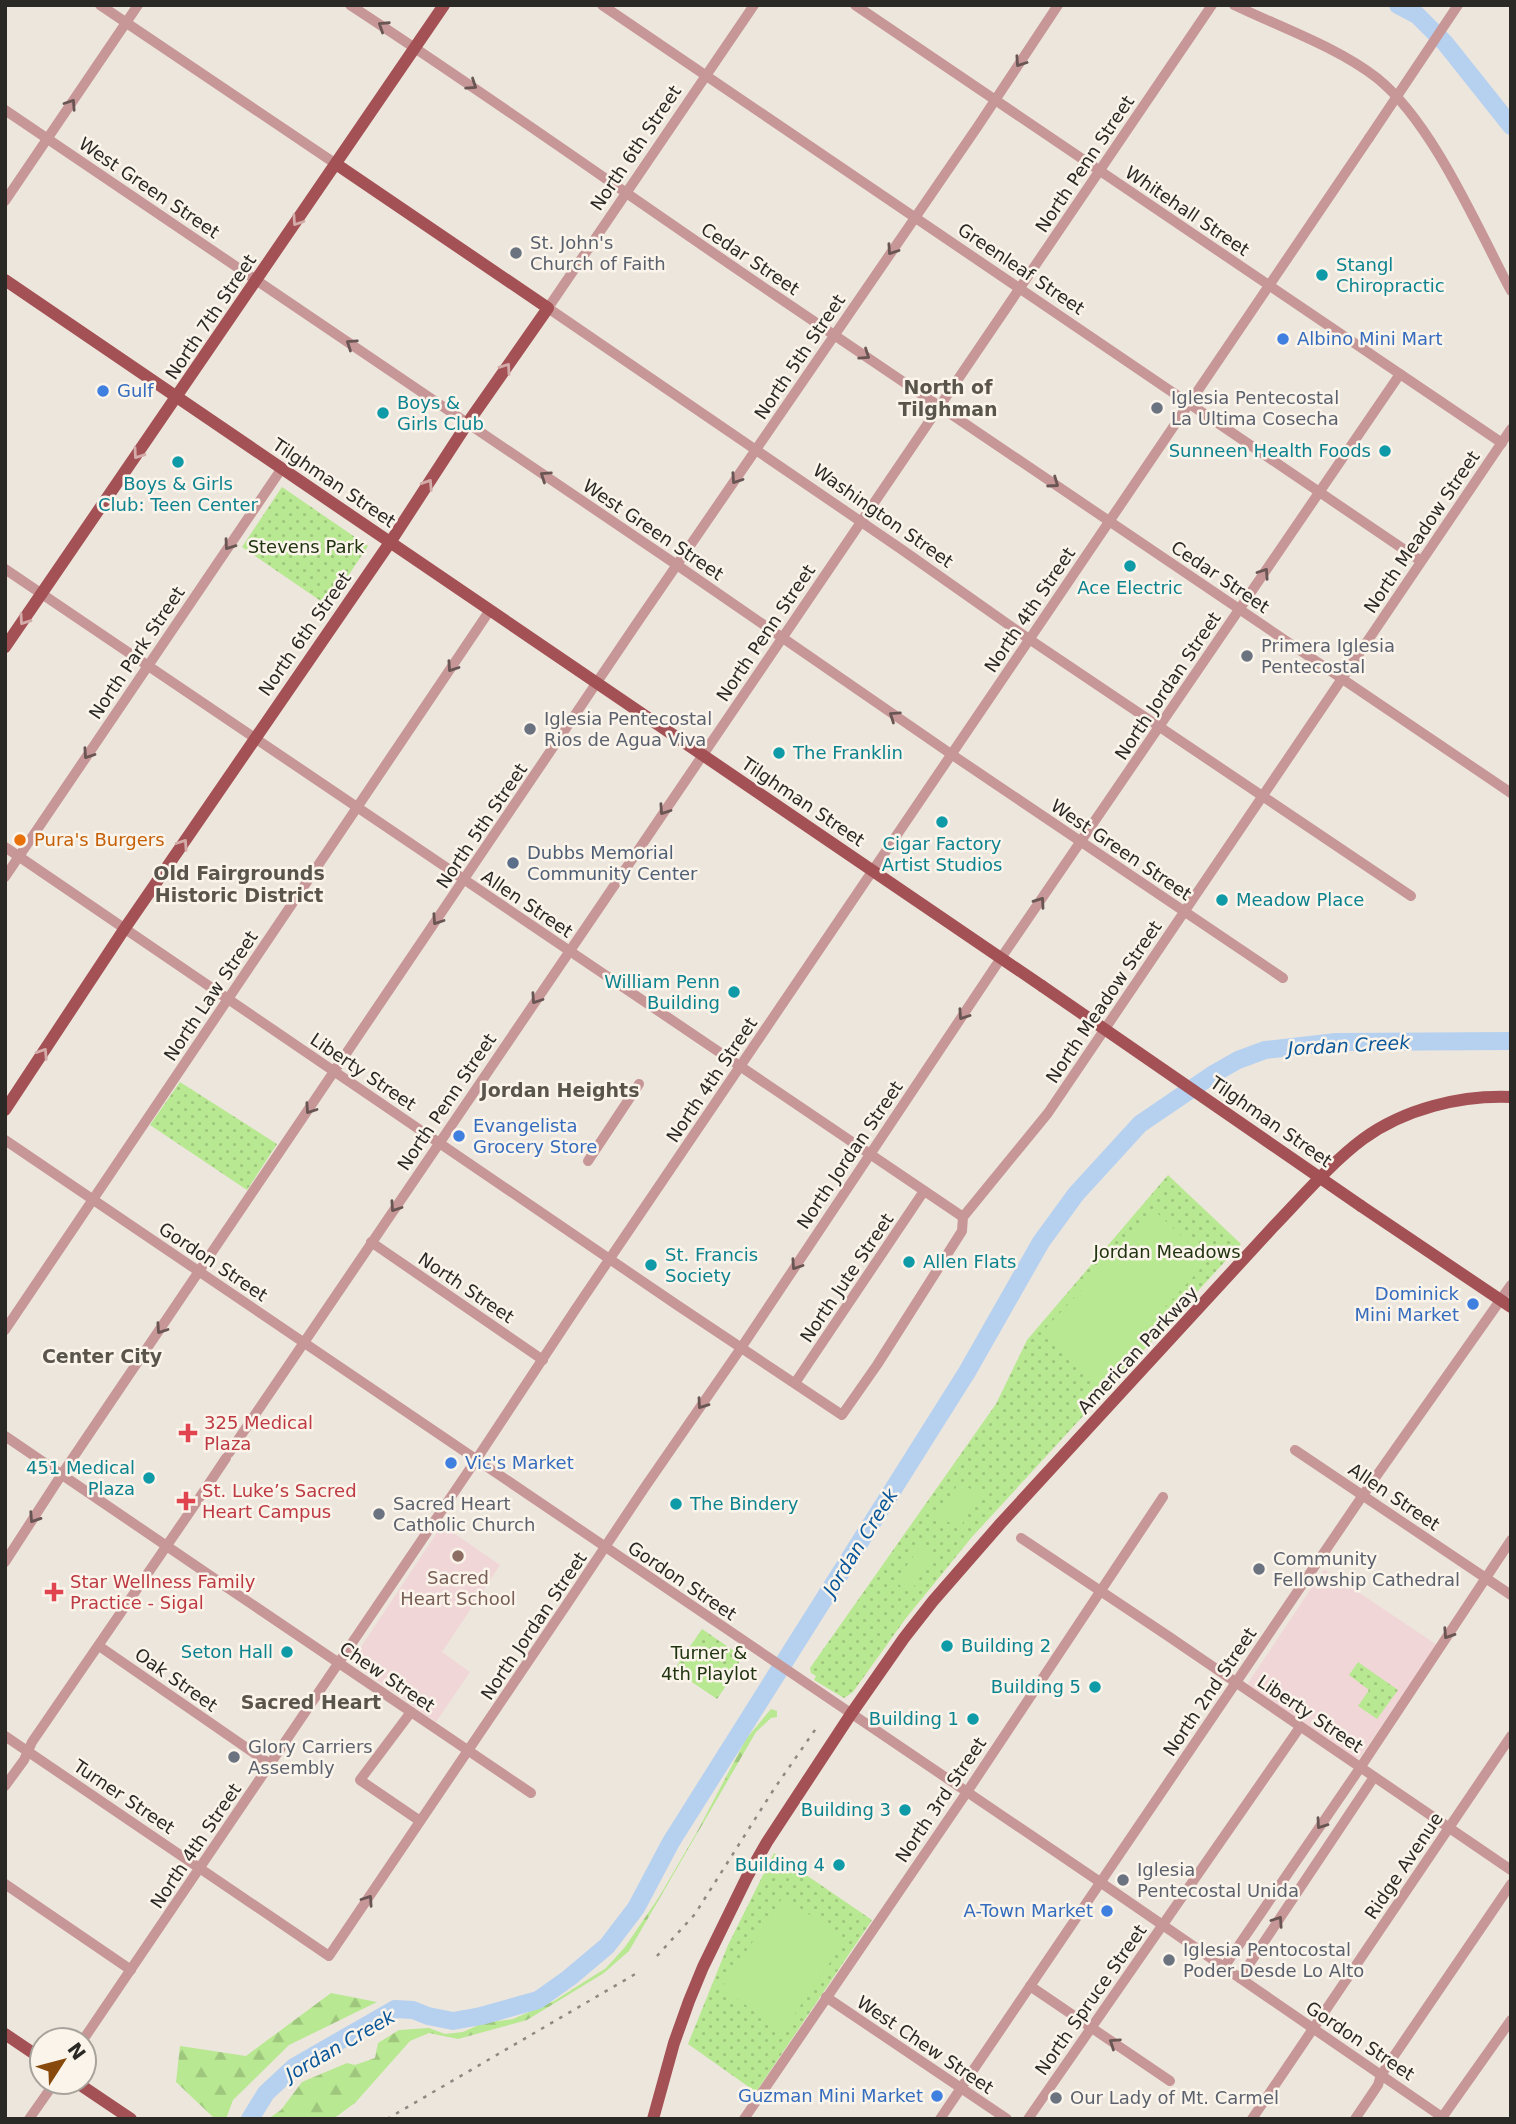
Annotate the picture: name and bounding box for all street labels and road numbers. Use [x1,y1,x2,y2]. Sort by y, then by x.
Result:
street label: North 6th Street [586,81,685,214]
street label: North Penn Street [1031,91,1138,236]
street label: West Green Street [75,133,224,242]
street label: Whitehall Street [1121,161,1253,260]
street label: Cedar Street [697,218,803,299]
street label: Greenleaf Street [954,218,1089,319]
street label: North 7th Street [161,250,260,383]
street label: North 5th Street [750,290,849,423]
street label: Tilghman Street [268,433,400,531]
street label: North Meadow Street [1359,447,1484,617]
street label: Washington Street [809,459,957,572]
street label: West Green Street [579,475,728,584]
street label: Cedar Street [1167,536,1273,617]
street label: North 4th Street [980,543,1079,676]
street label: North Penn Street [712,560,819,705]
street label: North 6th Street [254,568,355,700]
street label: North Park Street [84,582,189,723]
street label: North Jordan Street [1110,608,1225,764]
street label: Tilghman Street [737,752,869,850]
street label: North 5th Street [432,759,531,892]
street label: West Green Street [1047,795,1196,904]
street label: Allen Street [478,865,577,942]
street label: North Meadow Street [1041,917,1166,1087]
street label: North Law Street [159,927,262,1065]
street label: North 4th Street [662,1013,761,1146]
street label: Liberty Street [306,1028,420,1115]
street label: North Penn Street [393,1029,500,1174]
street label: Tilghman Street [1206,1071,1336,1171]
street label: North Jordan Street [792,1077,907,1233]
street label: North Jute Street [796,1209,898,1346]
street label: Gordon Street [155,1218,272,1306]
street label: North Street [414,1248,518,1327]
street label: American Parkway [1073,1281,1202,1418]
street label: Allen Street [1345,1458,1444,1535]
street label: Gordon Street [624,1537,741,1625]
street label: North Jordan Street [476,1548,591,1704]
street label: North 2nd Street [1159,1623,1260,1760]
street label: Chew Street [336,1637,439,1716]
street label: Oak Street [131,1643,222,1716]
street label: Liberty Street [1253,1670,1367,1757]
street label: North 3rd Street [891,1733,990,1866]
street label: Turner Street [69,1755,179,1838]
street label: North 4th Street [146,1779,245,1912]
street label: Ridge Avenue [1360,1808,1447,1923]
street label: North Spruce Street [1031,1920,1151,2079]
street label: West Chew Street [853,1991,998,2098]
street label: Gordon Street [1302,1997,1419,2085]

